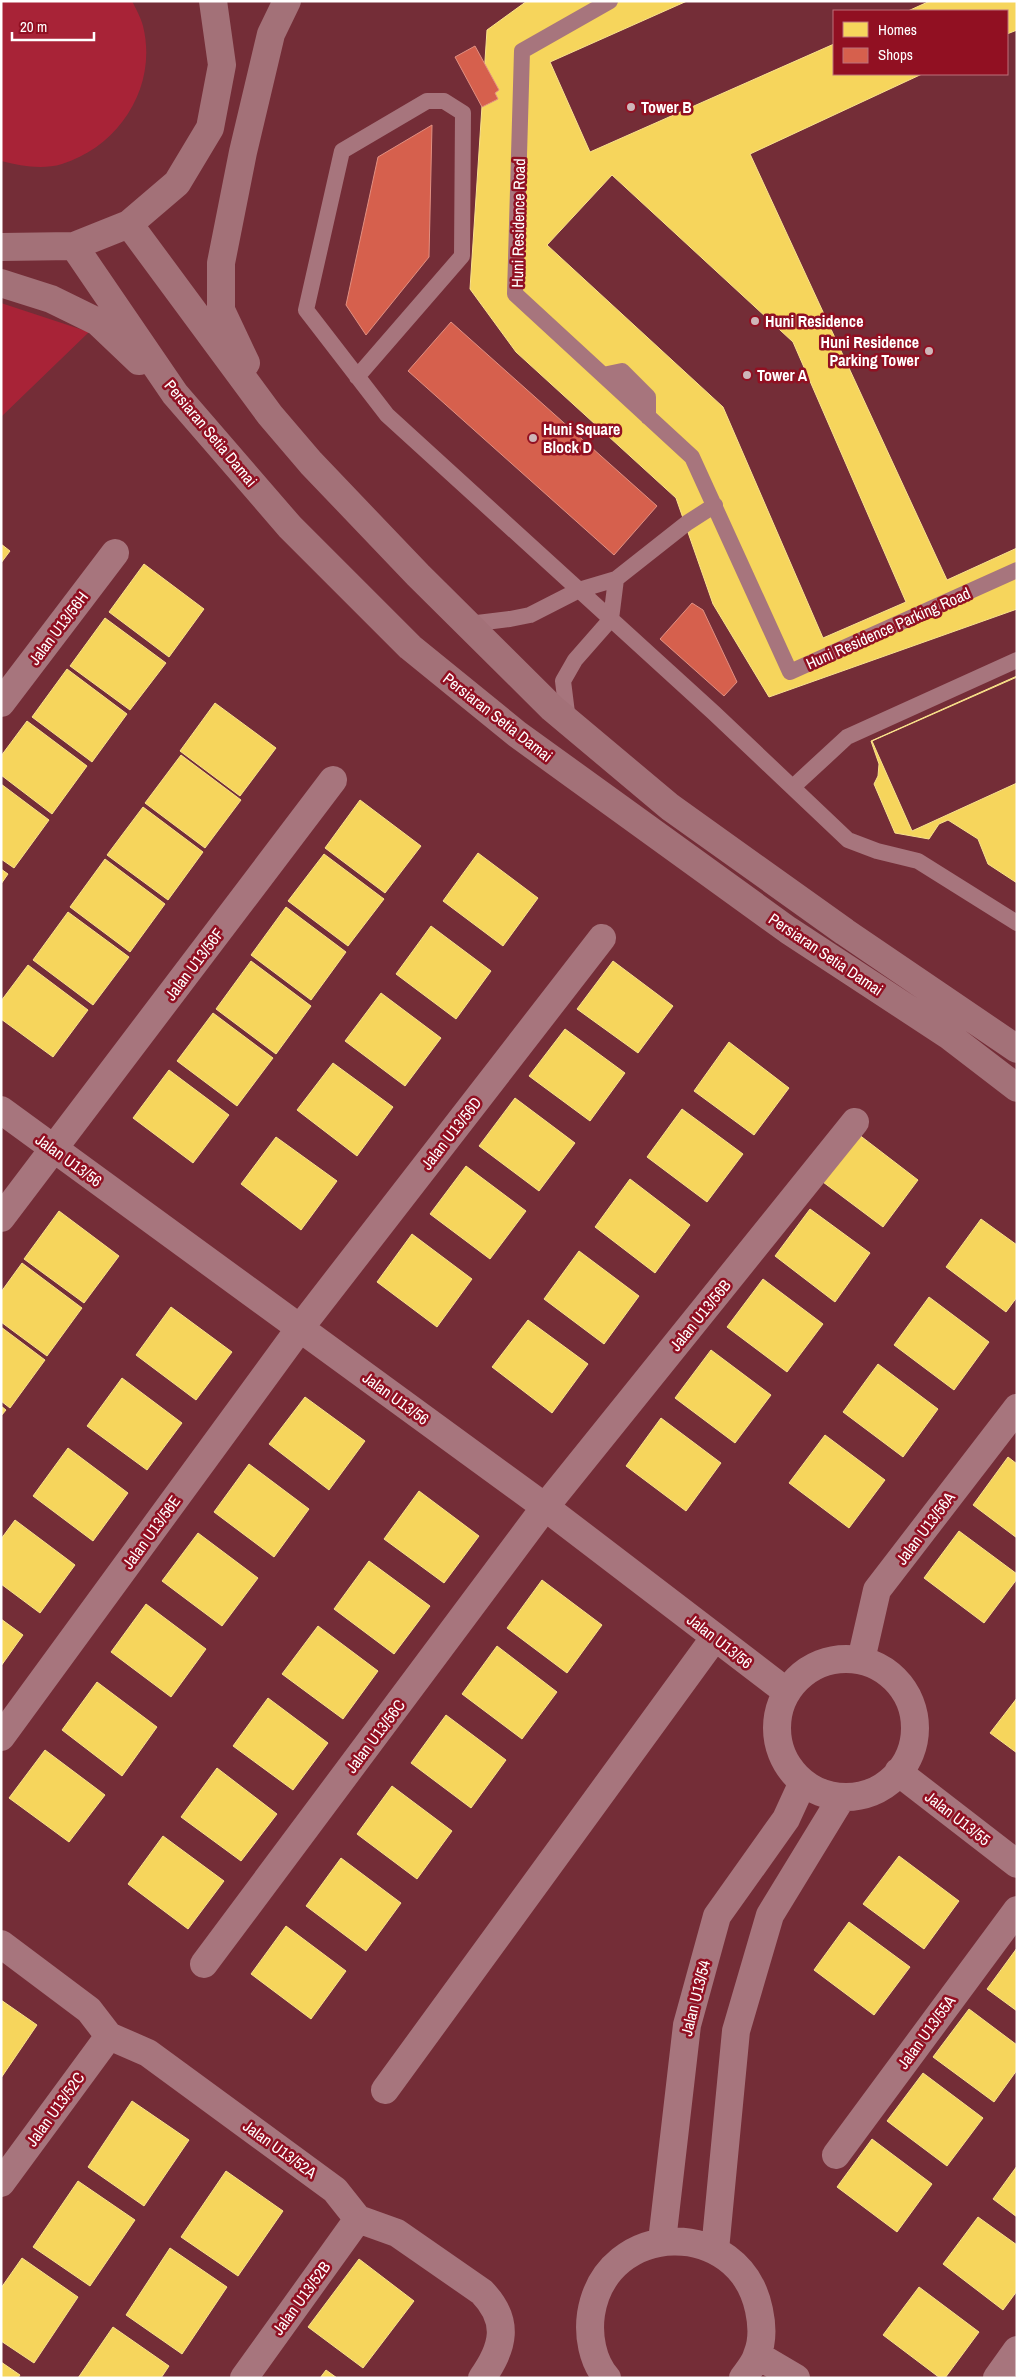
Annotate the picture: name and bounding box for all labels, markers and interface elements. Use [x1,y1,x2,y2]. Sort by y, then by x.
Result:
scale bar [12,10,95,42]
legend [833,10,1008,75]
text: 20 m [20,16,47,37]
text: Homes [878,19,917,40]
text: Shops [878,44,913,65]
place label: Tower B [641,96,692,118]
marker: Tower B [625,101,637,113]
street label: Huni Residence Road [506,158,530,288]
place label: Huni Residence [765,310,863,332]
marker: Huni Residence [749,315,761,327]
place label: Huni Residence Parking Tower [821,331,920,371]
marker: Huni Residence Parking Tower [923,345,935,357]
place label: Tower A [757,364,808,386]
marker: Tower A [741,369,753,381]
street label: Persiaran Setia Damai [160,375,262,491]
place label: Huni Square Block D [543,418,620,458]
marker: Huni Square Block D [527,432,539,444]
street label: Huni Residence Parking Road [802,582,974,674]
street label: Jalan U13/56H [23,587,93,669]
street label: Persiaran Setia Damai [439,667,557,767]
street label: Persiaran Setia Damai [765,908,887,1000]
street label: Jalan U13/56F [160,923,228,1005]
street label: Jalan U13/56D [416,1092,486,1174]
street label: Jalan U13/56 [31,1128,107,1192]
street label: Jalan U13/56B [664,1274,736,1355]
street label: Jalan U13/56 [358,1366,434,1430]
street label: Jalan U13/56A [890,1487,960,1569]
street label: Jalan U13/56E [117,1491,185,1573]
street label: Jalan U13/56 [683,1609,757,1673]
street label: Jalan U13/56C [340,1695,410,1777]
street label: Jalan U13/55 [921,1786,995,1850]
street label: Jalan U13/54 [675,1958,715,2038]
street label: Jalan U13/55A [892,1991,960,2073]
street label: Jalan U13/52C [21,2067,89,2151]
street label: Jalan U13/52A [239,2115,321,2183]
street label: Jalan U13/52B [267,2257,335,2339]

